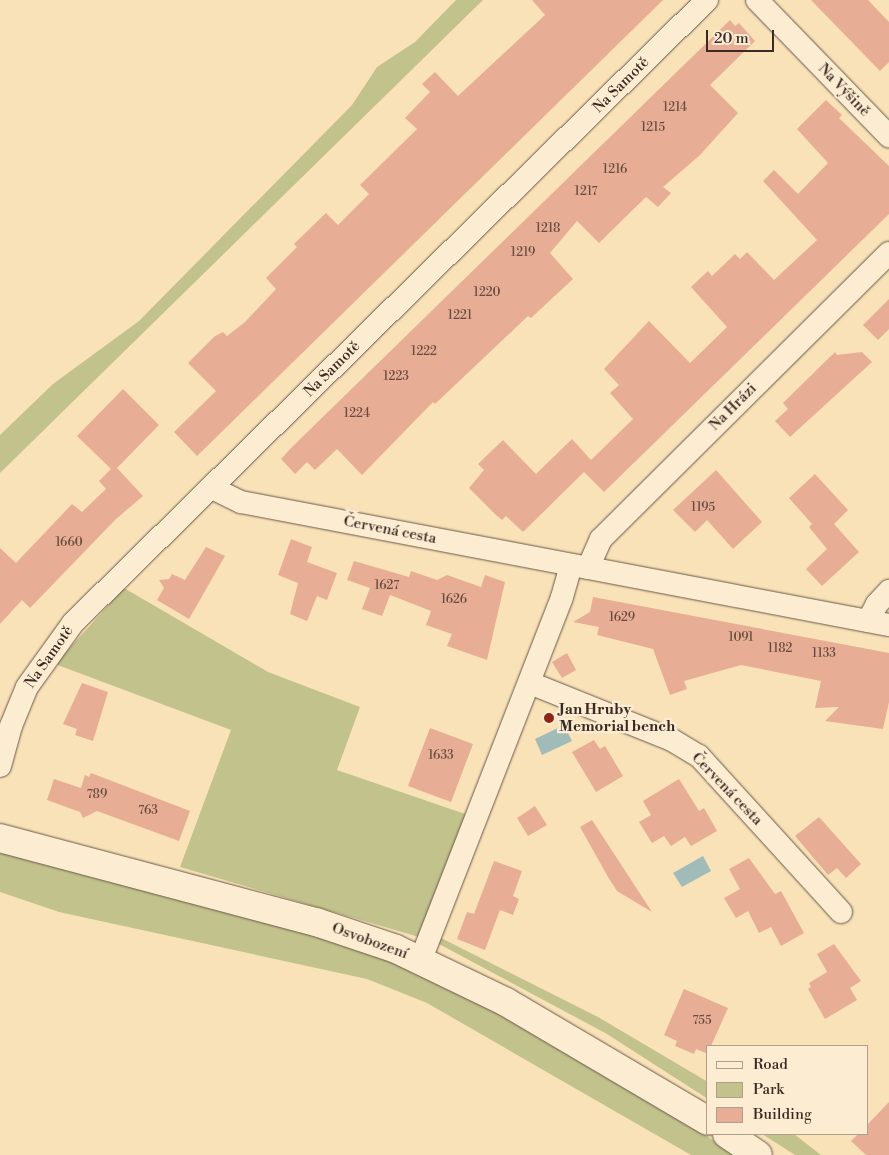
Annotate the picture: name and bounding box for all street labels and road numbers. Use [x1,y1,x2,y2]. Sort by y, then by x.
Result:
street label: Na Samotě [589,53,653,117]
street label: Na Výšině [814,60,874,120]
street label: Na Samotě [300,337,364,401]
street label: Na Hrázi [706,380,760,434]
street label: Červená cesta [342,512,438,548]
street label: Na Samotě [21,622,77,692]
street label: Červená cesta [688,749,766,829]
street label: Osvobození [329,919,411,963]

